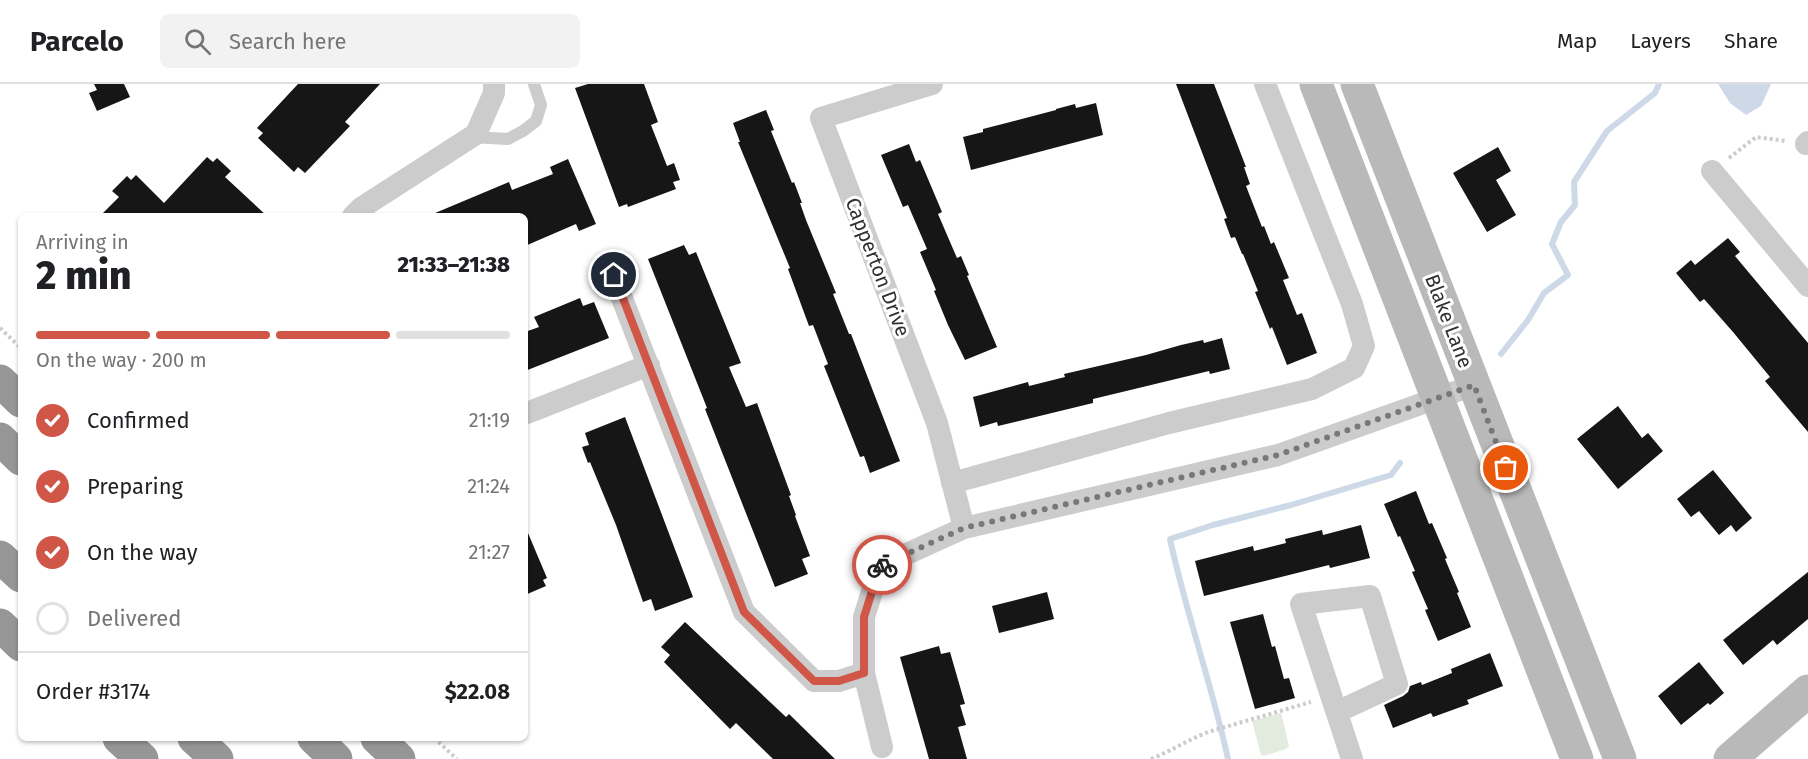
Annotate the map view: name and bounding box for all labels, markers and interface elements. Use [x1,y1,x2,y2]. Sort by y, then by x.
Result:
search box [160,14,580,68]
text: Parcelo [30,25,124,58]
icon: search [181,25,214,58]
text: Search here [229,28,346,55]
text: Map [1557,28,1597,54]
text: Layers [1630,28,1691,54]
text: Share [1724,28,1778,54]
street label: Capperton Drive [840,194,916,340]
text: Arriving in [36,230,129,254]
pin [588,249,639,300]
text: 21:33–21:38 [398,251,510,278]
text: 2 min [36,253,132,299]
icon: home [597,258,630,291]
street label: Blake Lane [1420,271,1478,371]
text: On the way · 200 m [36,348,207,372]
icon: check [36,404,69,437]
text: Confirmed [87,407,190,434]
text: 21:19 [469,408,510,432]
pin [1480,442,1531,493]
icon: bag [1489,451,1522,484]
icon: check [36,470,69,503]
text: Preparing [87,473,183,500]
text: 21:24 [467,474,510,498]
courier [852,535,912,595]
icon: check [36,536,69,569]
text: On the way [87,539,198,566]
text: 21:27 [469,540,510,564]
icon: bike [866,549,899,582]
text: Delivered [87,605,182,632]
text: Order #3174 [36,678,150,705]
text: $22.08 [445,678,510,705]

